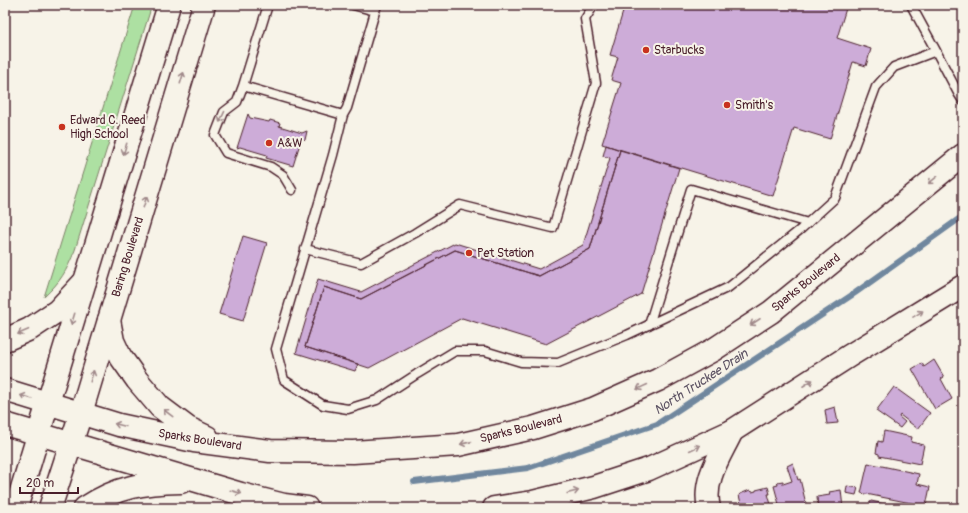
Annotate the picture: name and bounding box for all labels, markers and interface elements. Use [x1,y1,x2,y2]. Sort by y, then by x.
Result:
place label: Starbucks [654,43,705,58]
marker: Starbucks [641,45,651,55]
one-way arrow [179,71,186,84]
place label: Smith's [735,98,774,113]
marker: Smith's [722,100,732,110]
one-way arrow [218,111,225,123]
place label: Edward C. Reed High School [70,113,146,142]
marker: Edward C. Reed High School [57,122,67,132]
place label: A&W [277,136,303,151]
marker: A&W [264,138,274,148]
one-way arrow [121,143,128,156]
one-way arrow [927,176,938,184]
one-way arrow [142,196,149,209]
street label: Baring Boulevard [109,215,147,299]
place label: Pet Station [477,246,534,261]
marker: Pet Station [464,248,474,258]
street label: Sparks Boulevard [768,251,844,315]
one-way arrow [912,310,923,318]
one-way arrow [69,312,76,325]
one-way arrow [749,319,761,327]
one-way arrow [17,329,29,337]
water label: North Truckee Drain [651,345,751,418]
one-way arrow [89,370,96,383]
one-way arrow [802,379,813,387]
one-way arrow [636,384,648,391]
one-way arrow [20,393,33,400]
one-way arrow [163,409,174,417]
street label: Sparks Boulevard [478,411,564,446]
one-way arrow [113,420,126,428]
street label: Sparks Boulevard [157,426,243,454]
one-way arrow [459,440,472,448]
one-way arrow [689,444,701,451]
scale bar [20,469,78,495]
text: 20 m [26,476,55,491]
one-way arrow [566,488,579,495]
one-way arrow [229,489,242,496]

